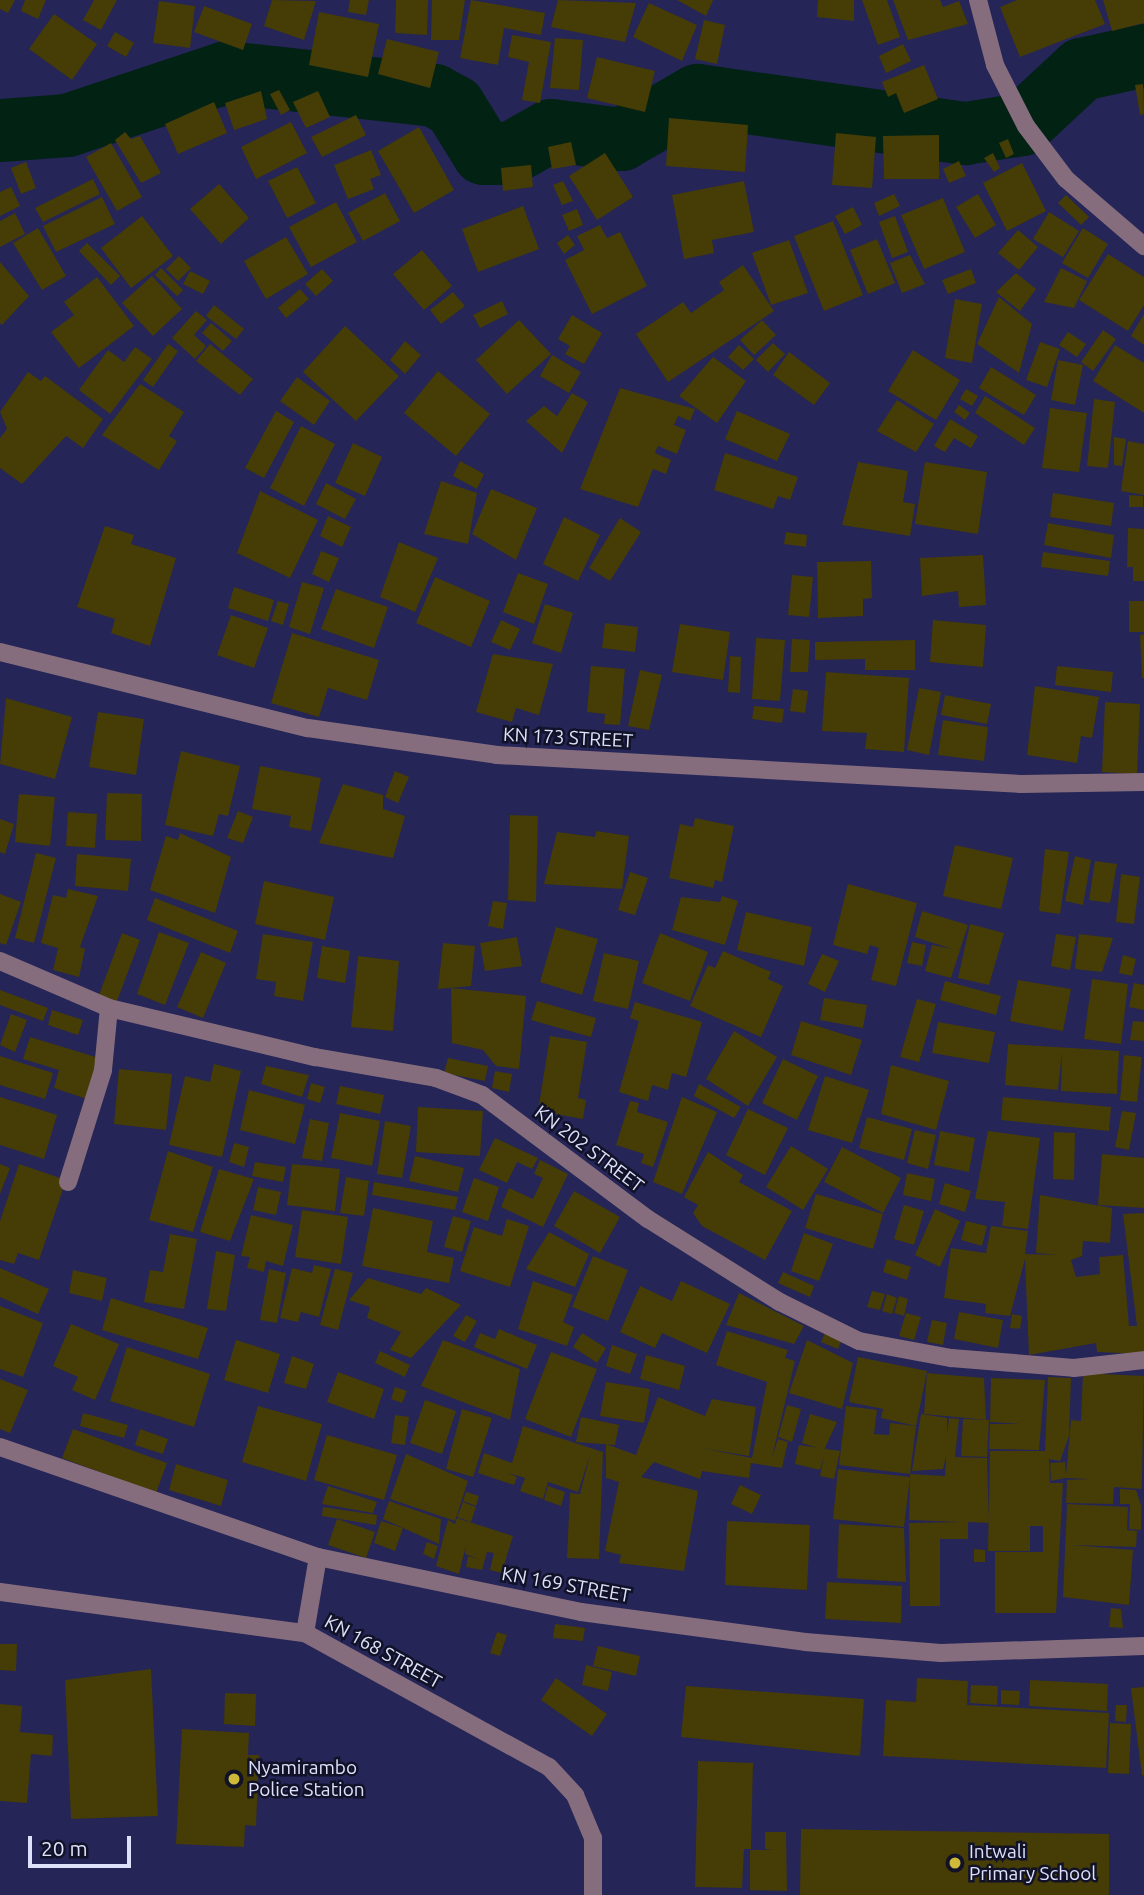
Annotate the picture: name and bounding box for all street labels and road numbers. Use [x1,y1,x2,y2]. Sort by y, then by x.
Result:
street label: KN 173 STREET [502,723,634,753]
street label: KN 202 STREET [530,1101,648,1197]
street label: KN 169 STREET [500,1562,632,1608]
street label: KN 168 STREET [321,1610,445,1694]

